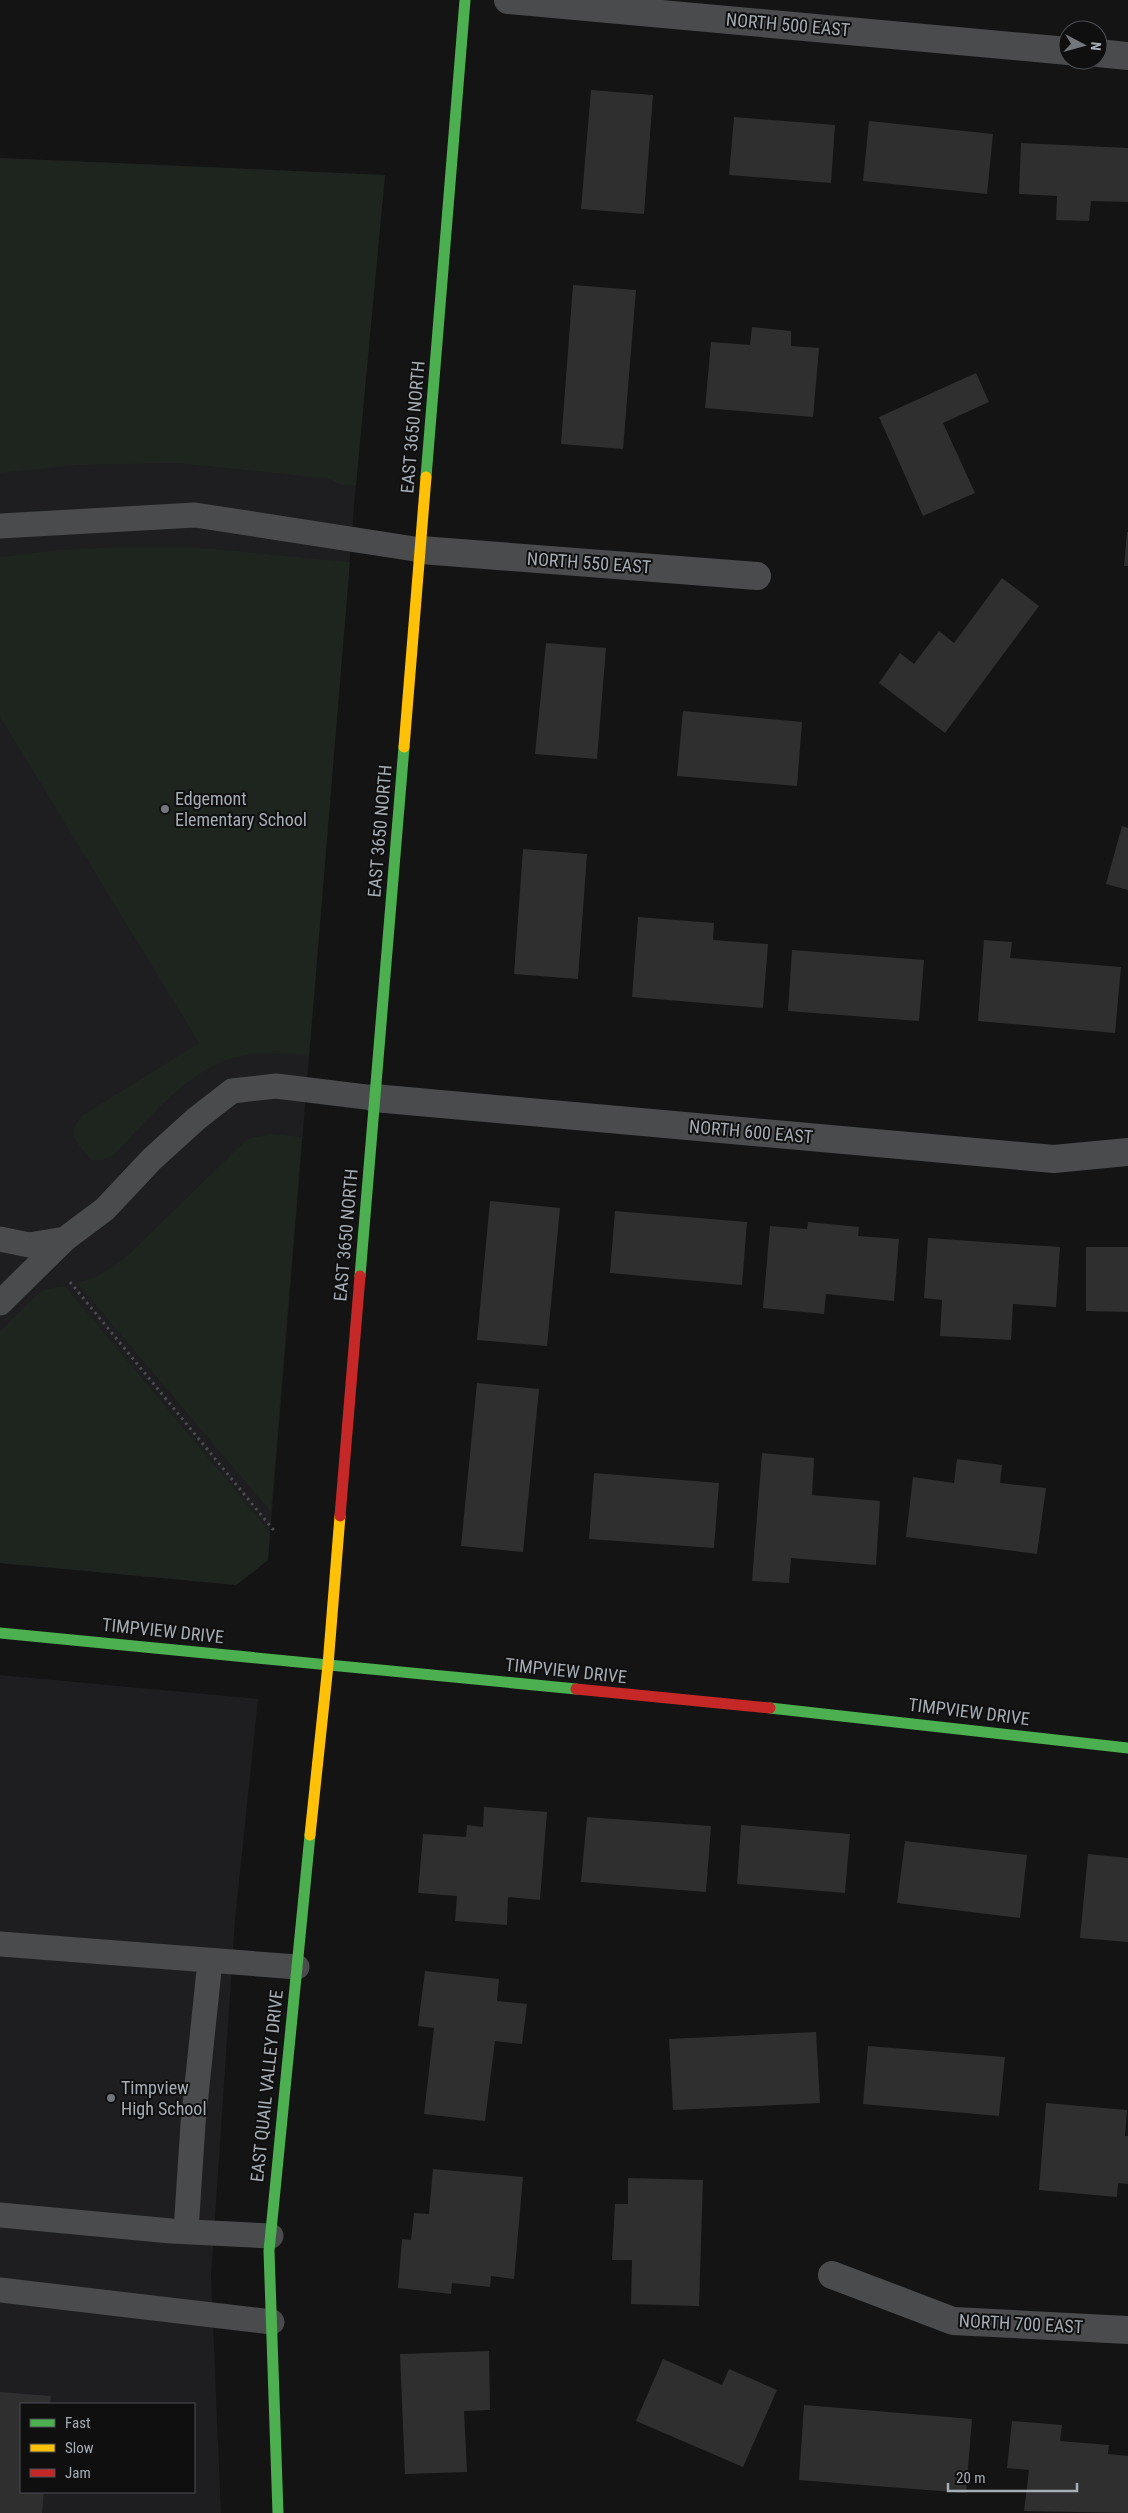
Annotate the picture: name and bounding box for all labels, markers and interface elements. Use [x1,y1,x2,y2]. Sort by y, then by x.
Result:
street label: NORTH 500 EAST [725,9,851,40]
north arrow [1058,20,1108,70]
text: N [1088,41,1104,51]
street label: EAST 3650 NORTH [396,360,429,494]
street label: NORTH 550 EAST [526,548,652,577]
street label: EAST 3650 NORTH [363,764,396,898]
place label: Edgemont Elementary School [175,788,307,830]
marker: Edgemont Elementary School [159,803,171,815]
street label: NORTH 600 EAST [688,1116,814,1147]
street label: EAST 3650 NORTH [329,1168,362,1302]
street label: TIMPVIEW DRIVE [101,1614,225,1647]
street label: TIMPVIEW DRIVE [504,1654,628,1687]
street label: TIMPVIEW DRIVE [907,1694,1031,1729]
street label: EAST QUAIL VALLEY DRIVE [246,1989,287,2183]
place label: Timpview High School [121,2077,207,2119]
marker: Timpview High School [105,2092,117,2104]
street label: NORTH 700 EAST [958,2310,1084,2337]
legend [20,2403,195,2493]
text: Fast [65,2414,90,2432]
text: Slow [65,2439,94,2457]
scale bar [948,2460,1077,2492]
text: Jam [65,2464,91,2482]
text: 20 m [956,2469,986,2487]

